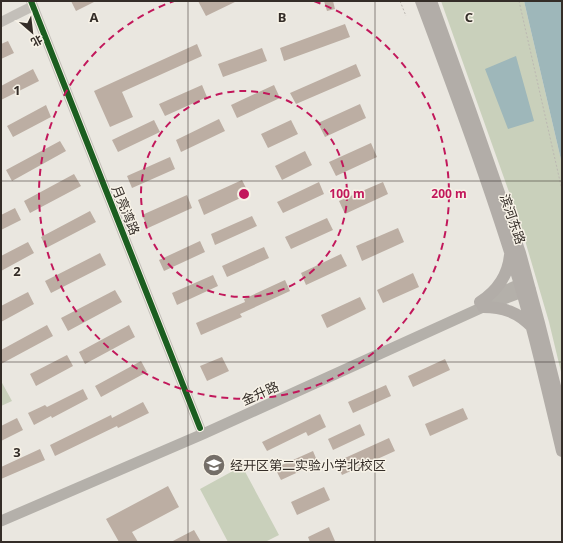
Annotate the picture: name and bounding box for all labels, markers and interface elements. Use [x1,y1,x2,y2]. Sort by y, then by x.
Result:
text: A [90,8,99,26]
text: B [278,8,286,26]
text: C [465,8,473,26]
north arrow [12,12,52,52]
text: 北 [29,32,45,50]
text: 1 [13,81,21,99]
street label: 月亮湾路 [108,183,144,237]
text: 100 m [329,185,365,202]
text: 200 m [431,185,467,202]
centre of rings [237,187,251,201]
street label: 滨河东路 [496,191,530,247]
text: 2 [13,262,21,280]
street label: 金升路 [239,377,281,409]
text: 3 [13,443,21,461]
school or university icon: 经开区第二实验小学北校区 [201,452,227,478]
place label: 经开区第二实验小学北校区 [230,456,386,474]

